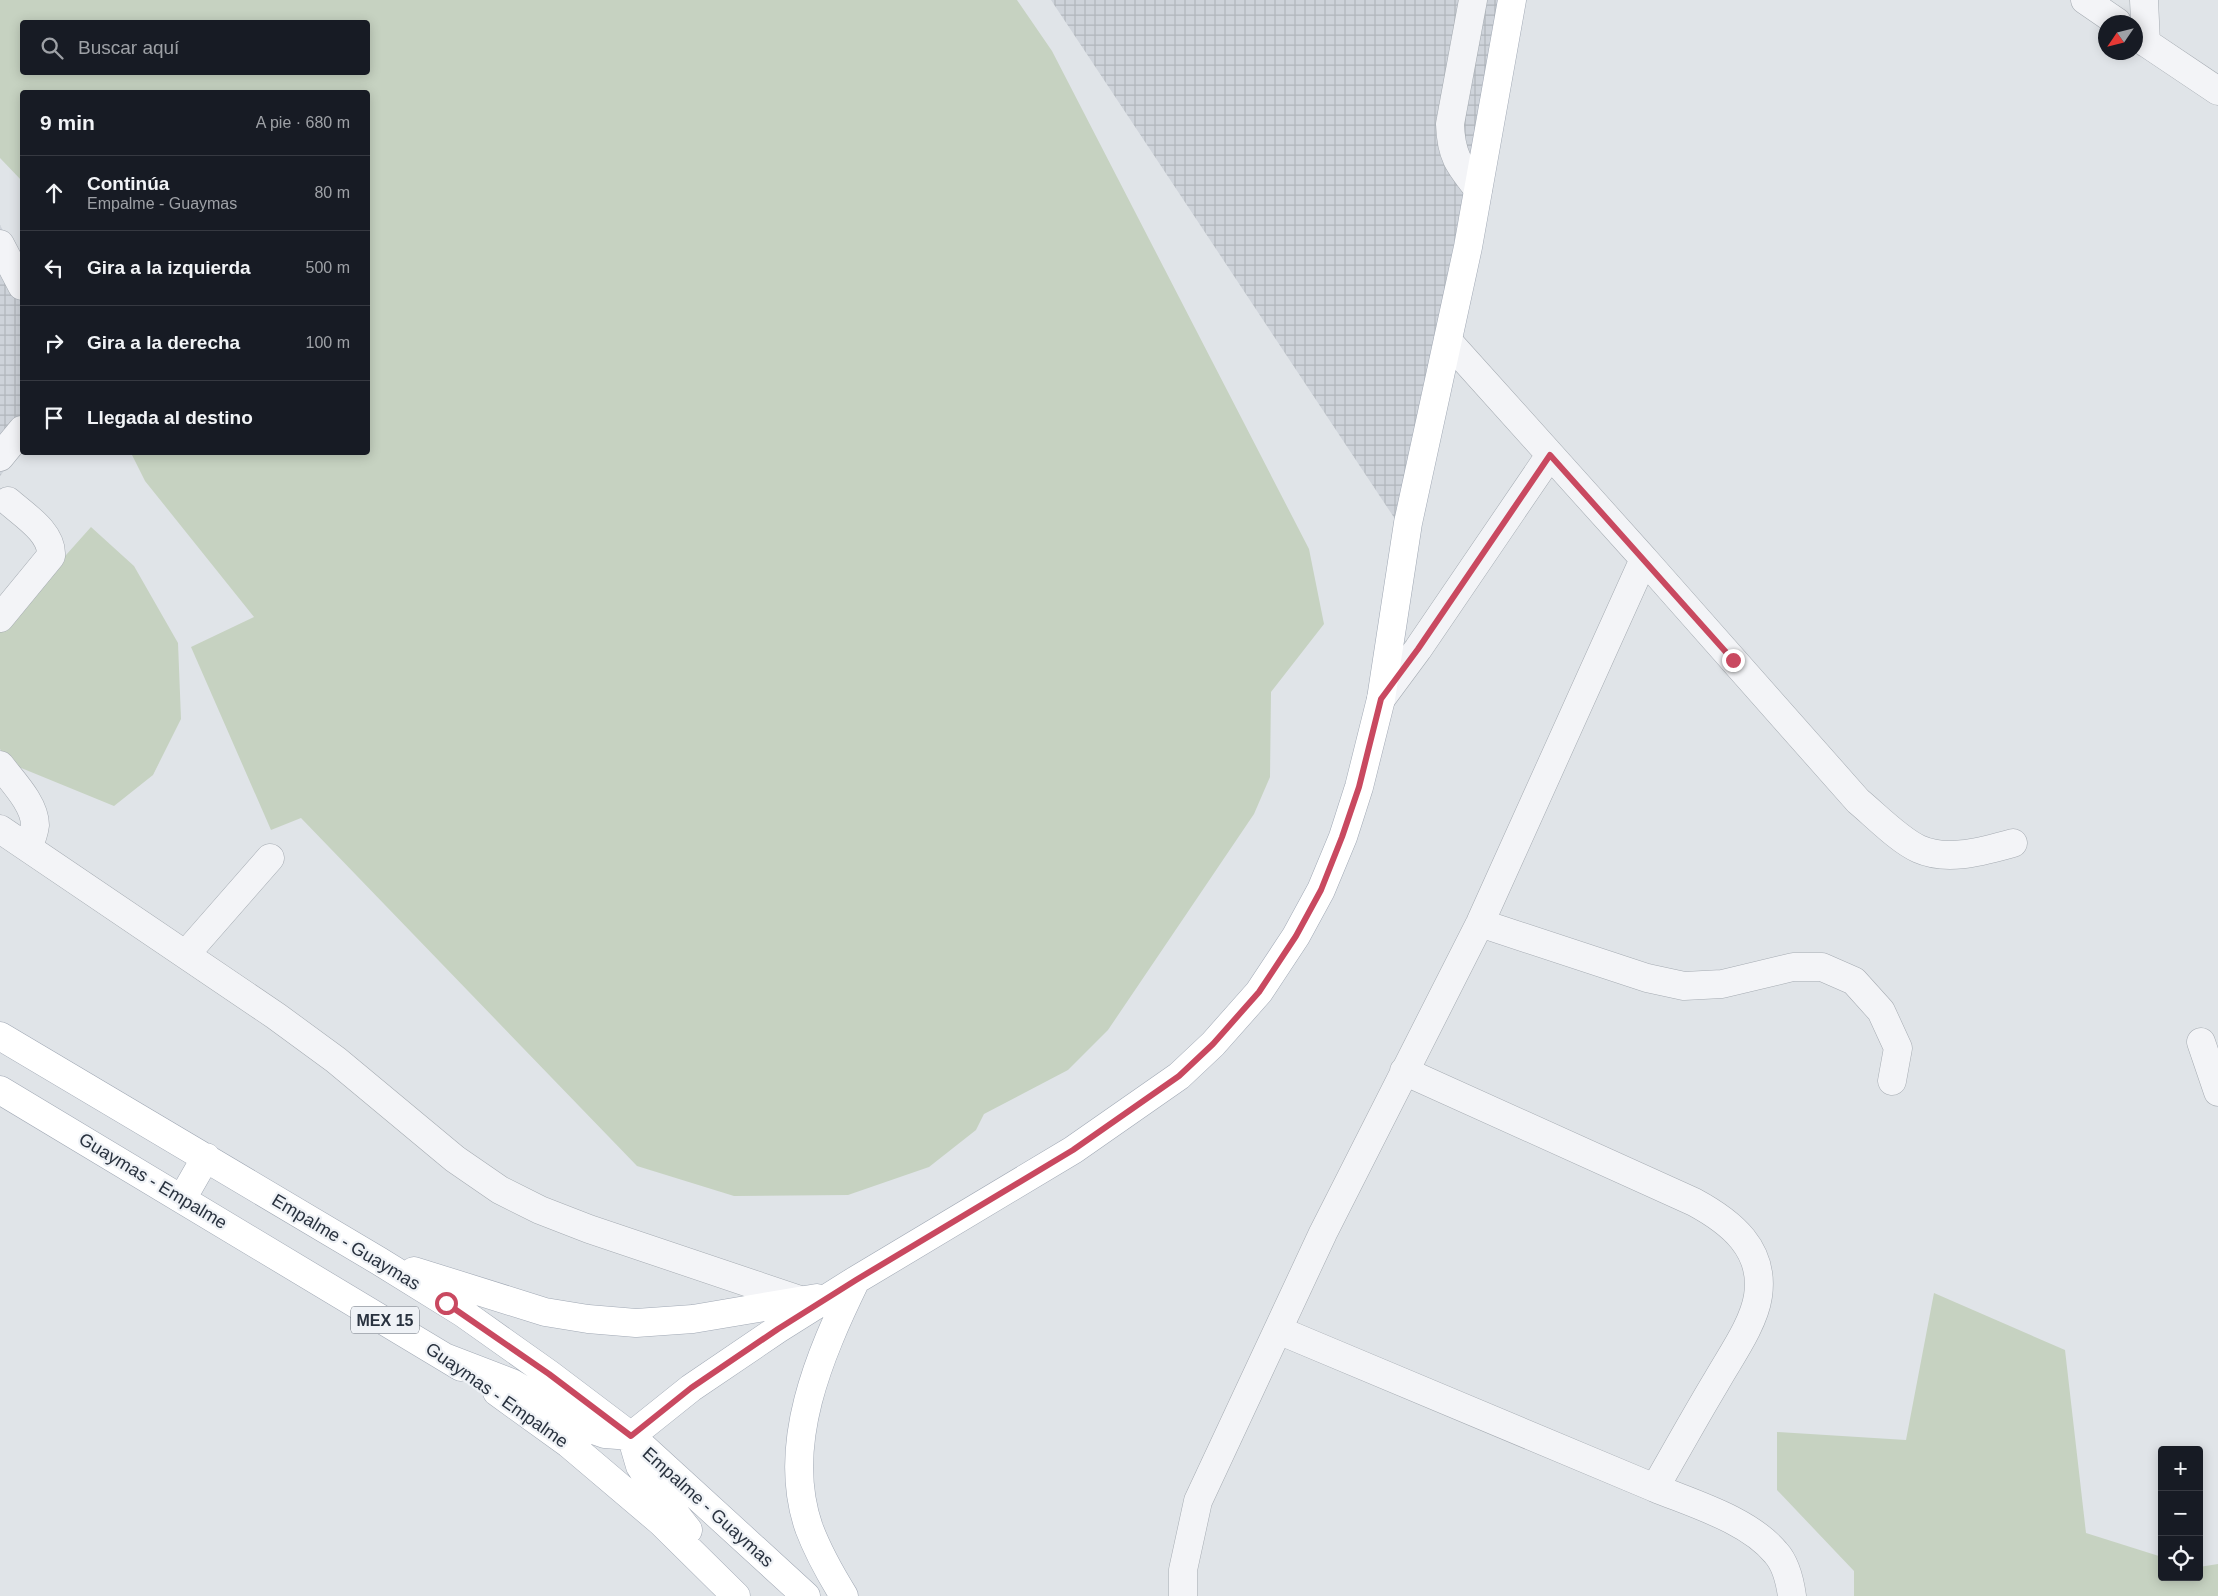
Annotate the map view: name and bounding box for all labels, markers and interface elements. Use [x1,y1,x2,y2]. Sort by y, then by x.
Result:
north arrow [2098,15,2143,60]
search box [20,20,370,75]
icon: search [38,34,66,62]
text: Buscar aquí [78,37,179,58]
text: 9 min [40,111,95,134]
text: A pie · 680 m [256,114,350,131]
text: Continúa [87,173,169,194]
icon: ahead [40,179,68,207]
text: 80 m [314,184,350,201]
text: Empalme - Guaymas [87,195,237,212]
icon: left [40,254,68,282]
text: Gira a la izquierda [87,257,251,278]
text: 500 m [306,259,350,276]
icon: right [40,329,68,357]
text: Gira a la derecha [87,332,240,353]
text: 100 m [306,334,350,351]
icon: arrive [40,404,68,432]
text: Llegada al destino [87,407,253,428]
route end [1722,649,1745,672]
street label: Guaymas - Empalme [75,1129,231,1233]
street label: Empalme - Guaymas [268,1190,424,1294]
route start [435,1292,458,1315]
road number: MEX 15 [351,1306,419,1334]
street label: Guaymas - Empalme [422,1338,572,1452]
street label: Empalme - Guaymas [638,1443,778,1571]
map controls [2158,1446,2203,1581]
button: + [2158,1446,2203,1491]
button: − [2158,1491,2203,1536]
button: locate [2158,1536,2203,1581]

